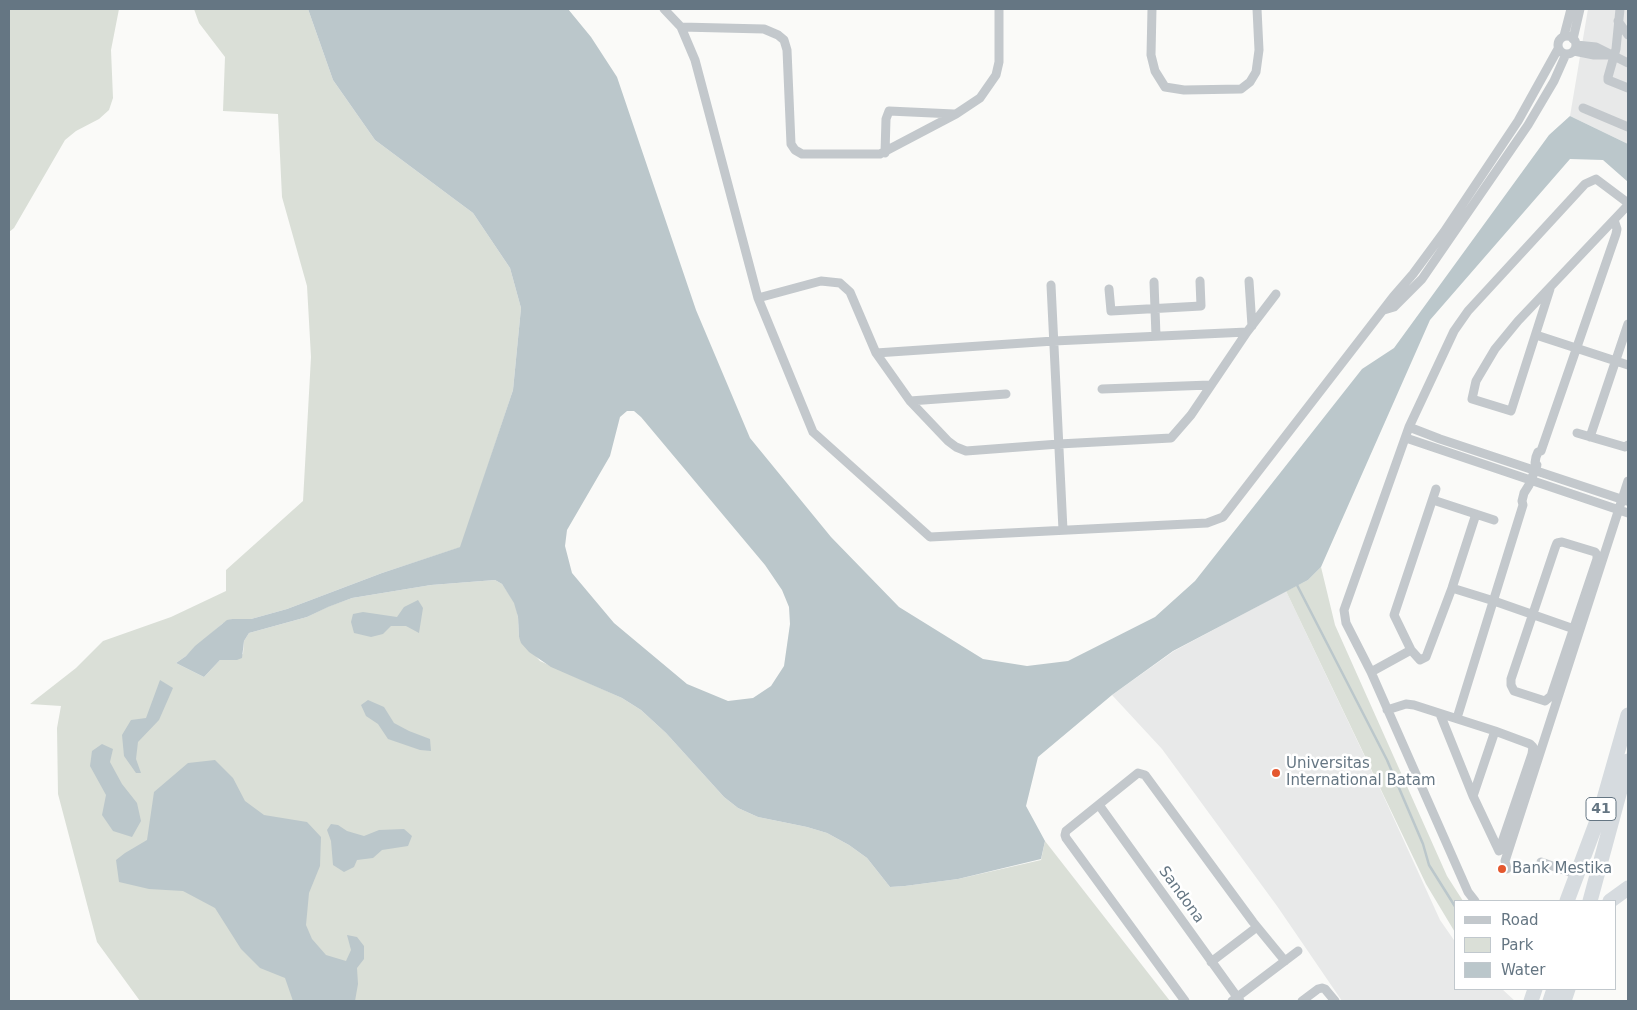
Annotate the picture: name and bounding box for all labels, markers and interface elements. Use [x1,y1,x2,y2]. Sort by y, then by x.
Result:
place label: Universitas International Batam [1286,755,1436,790]
marker: Universitas International Batam [1270,767,1282,779]
road number: 41 [1586,798,1616,821]
place label: Bank Mestika [1512,860,1612,878]
street label: Sandona [1154,863,1208,927]
marker: Bank Mestika [1496,863,1508,875]
legend [1454,900,1617,990]
text: Road [1501,911,1539,929]
text: Park [1501,936,1533,954]
text: Water [1501,961,1545,979]

